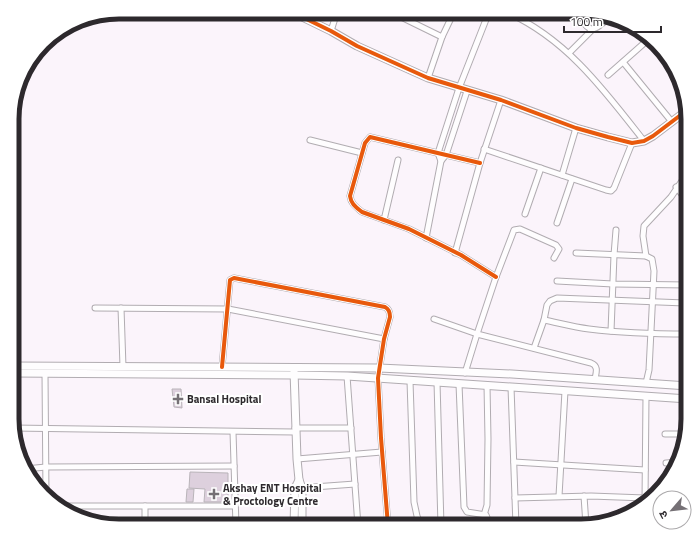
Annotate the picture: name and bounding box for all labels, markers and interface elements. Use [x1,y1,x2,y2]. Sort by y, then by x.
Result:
scale bar [564,8,661,34]
text: 100 m [570,12,603,31]
place label: Bansal Hospital [187,391,261,407]
marker: Bansal Hospital [172,393,184,405]
place label: Akshay ENT Hospital & Proctology Centre [223,480,322,509]
marker: Akshay ENT Hospital & Proctology Centre [208,488,220,500]
north arrow [652,490,692,530]
text: उ [654,508,672,521]

